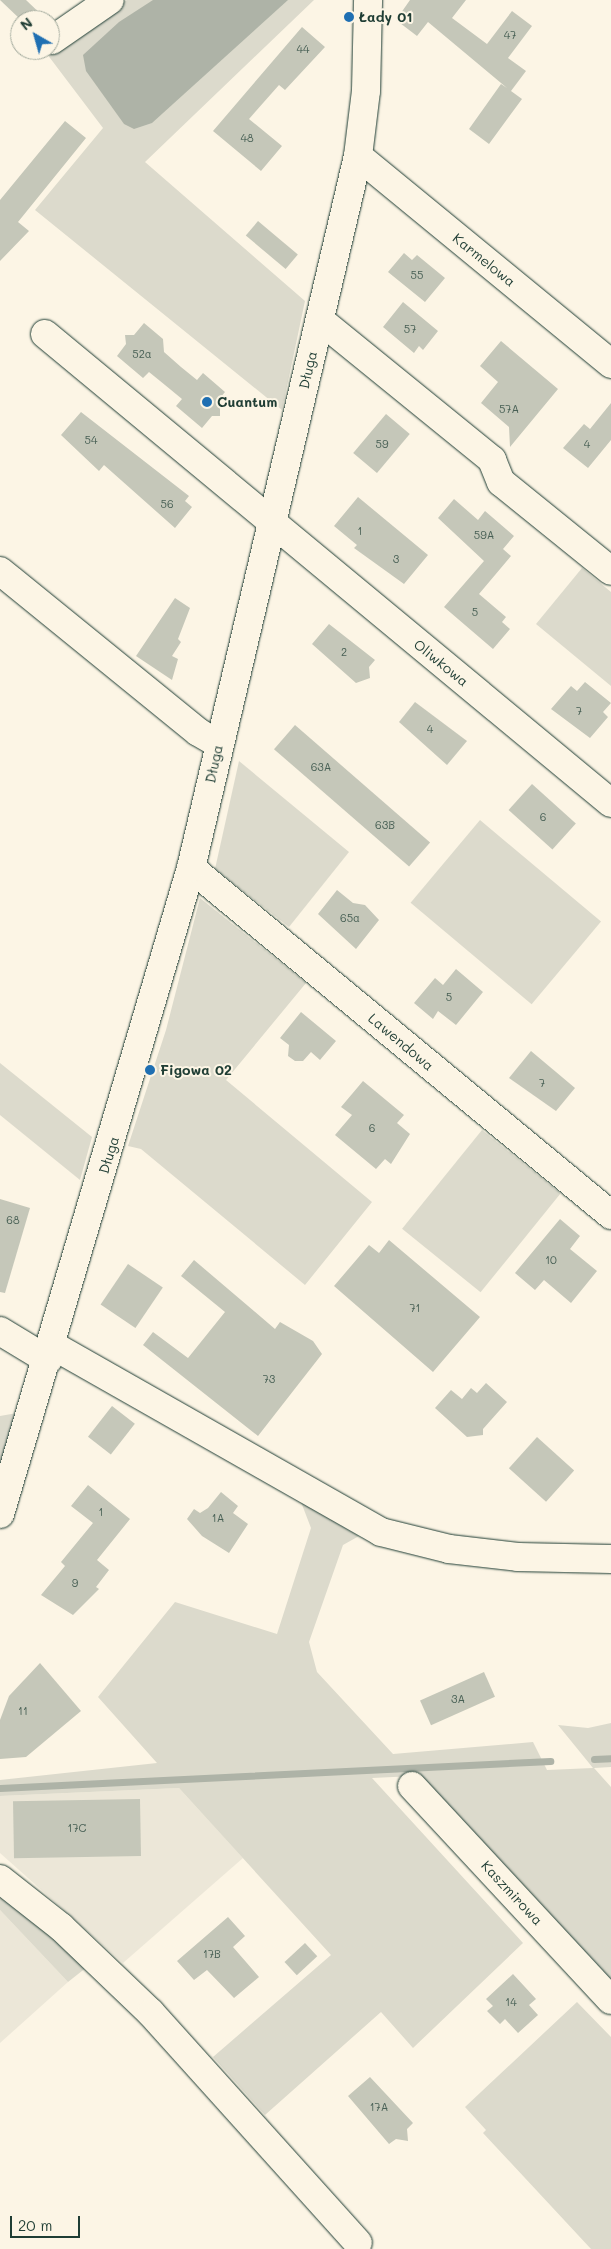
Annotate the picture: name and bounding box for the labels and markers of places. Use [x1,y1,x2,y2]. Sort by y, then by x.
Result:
place label: Łady 01 [359,9,412,25]
marker: Łady 01 [343,11,355,23]
place label: Cuantum [217,394,277,410]
marker: Cuantum [201,396,213,408]
place label: Figowa 02 [160,1062,232,1078]
marker: Figowa 02 [144,1064,156,1076]

